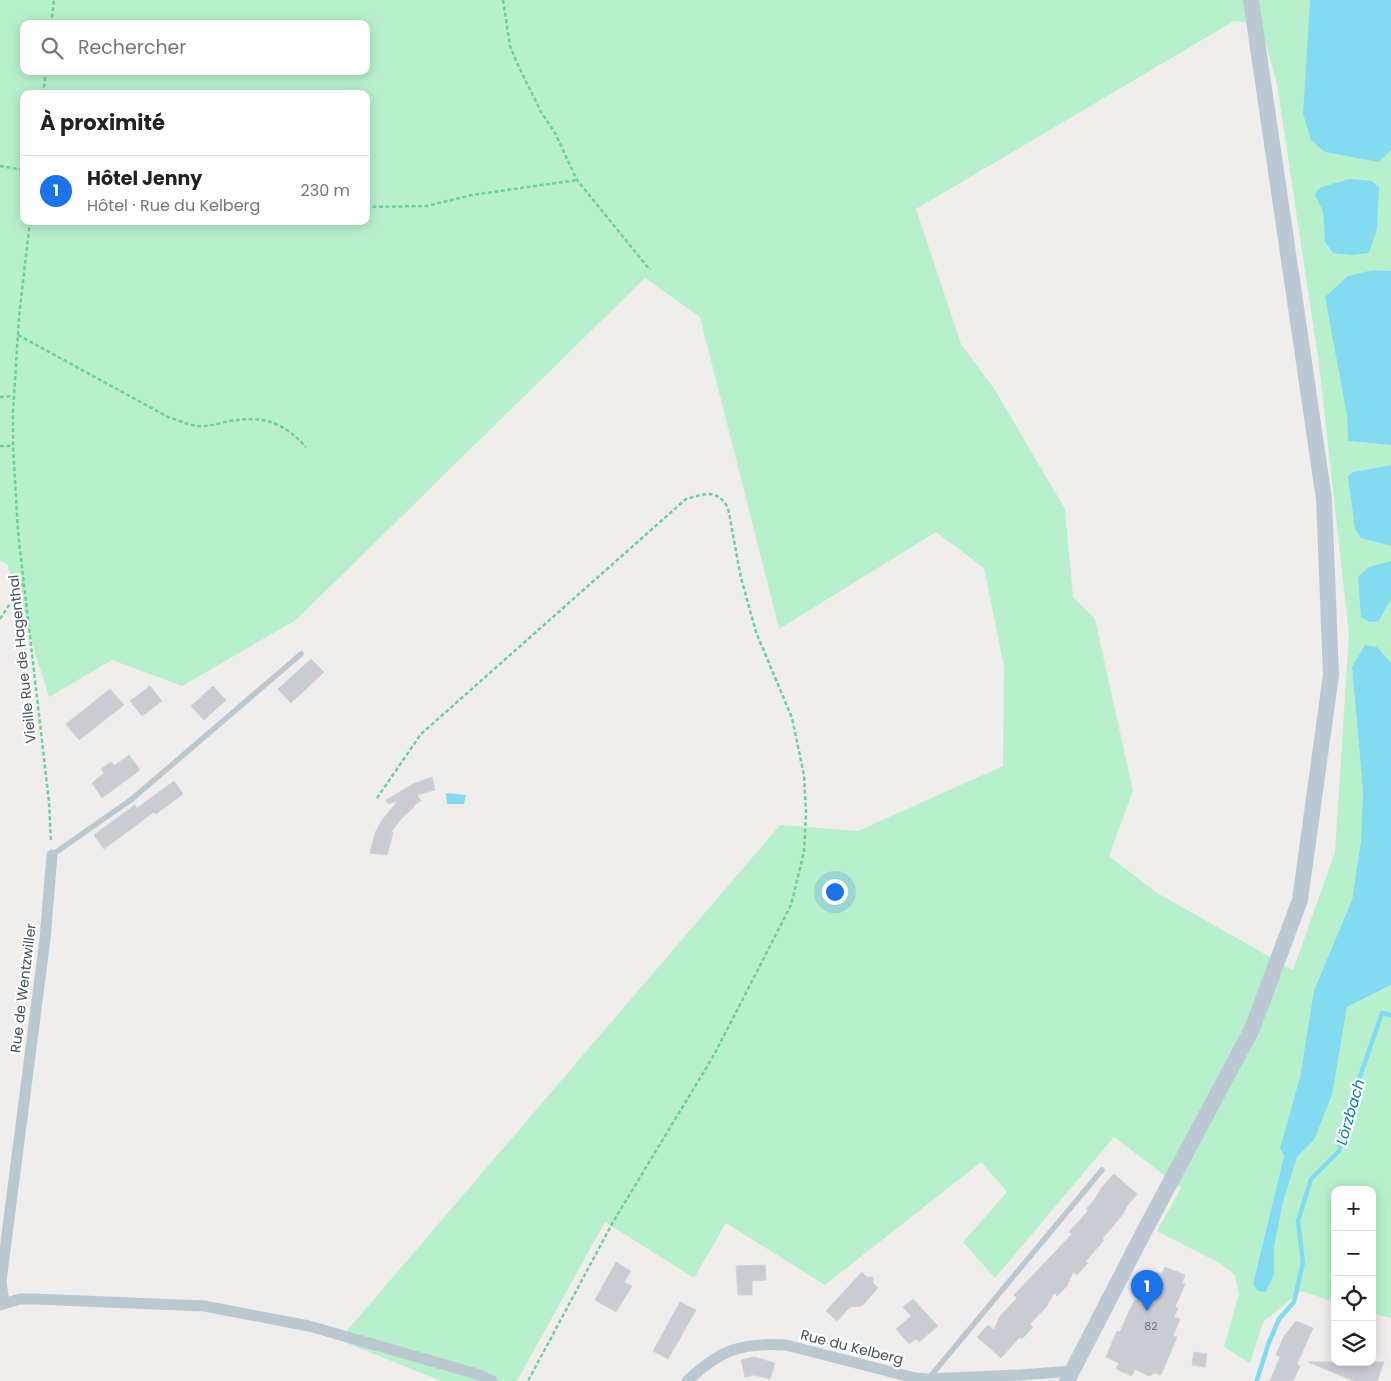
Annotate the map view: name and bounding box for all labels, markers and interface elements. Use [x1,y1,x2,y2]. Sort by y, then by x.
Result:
search box [20,20,370,75]
icon: search [38,34,66,62]
text: Rechercher [78,34,186,61]
text: À proximité [40,108,165,137]
text: Hôtel Jenny [87,165,202,192]
text: 1 [53,179,59,202]
text: 230 m [301,179,350,202]
text: Hôtel · Rue du Kelberg [87,194,260,217]
street label: Vieille Rue de Hagenthal [3,574,41,744]
your location [822,879,848,905]
street label: Rue de Wentzwiller [5,922,41,1054]
water label: Lörzbach [1331,1077,1369,1147]
map controls [1331,1186,1376,1366]
button: + [1331,1186,1376,1231]
button: − [1331,1231,1376,1276]
pin: 1 [1131,1270,1163,1311]
button: locate [1331,1276,1376,1321]
house number: 82 [1144,1318,1158,1334]
button: layers [1331,1321,1376,1366]
street label: Rue du Kelberg [798,1325,906,1369]

